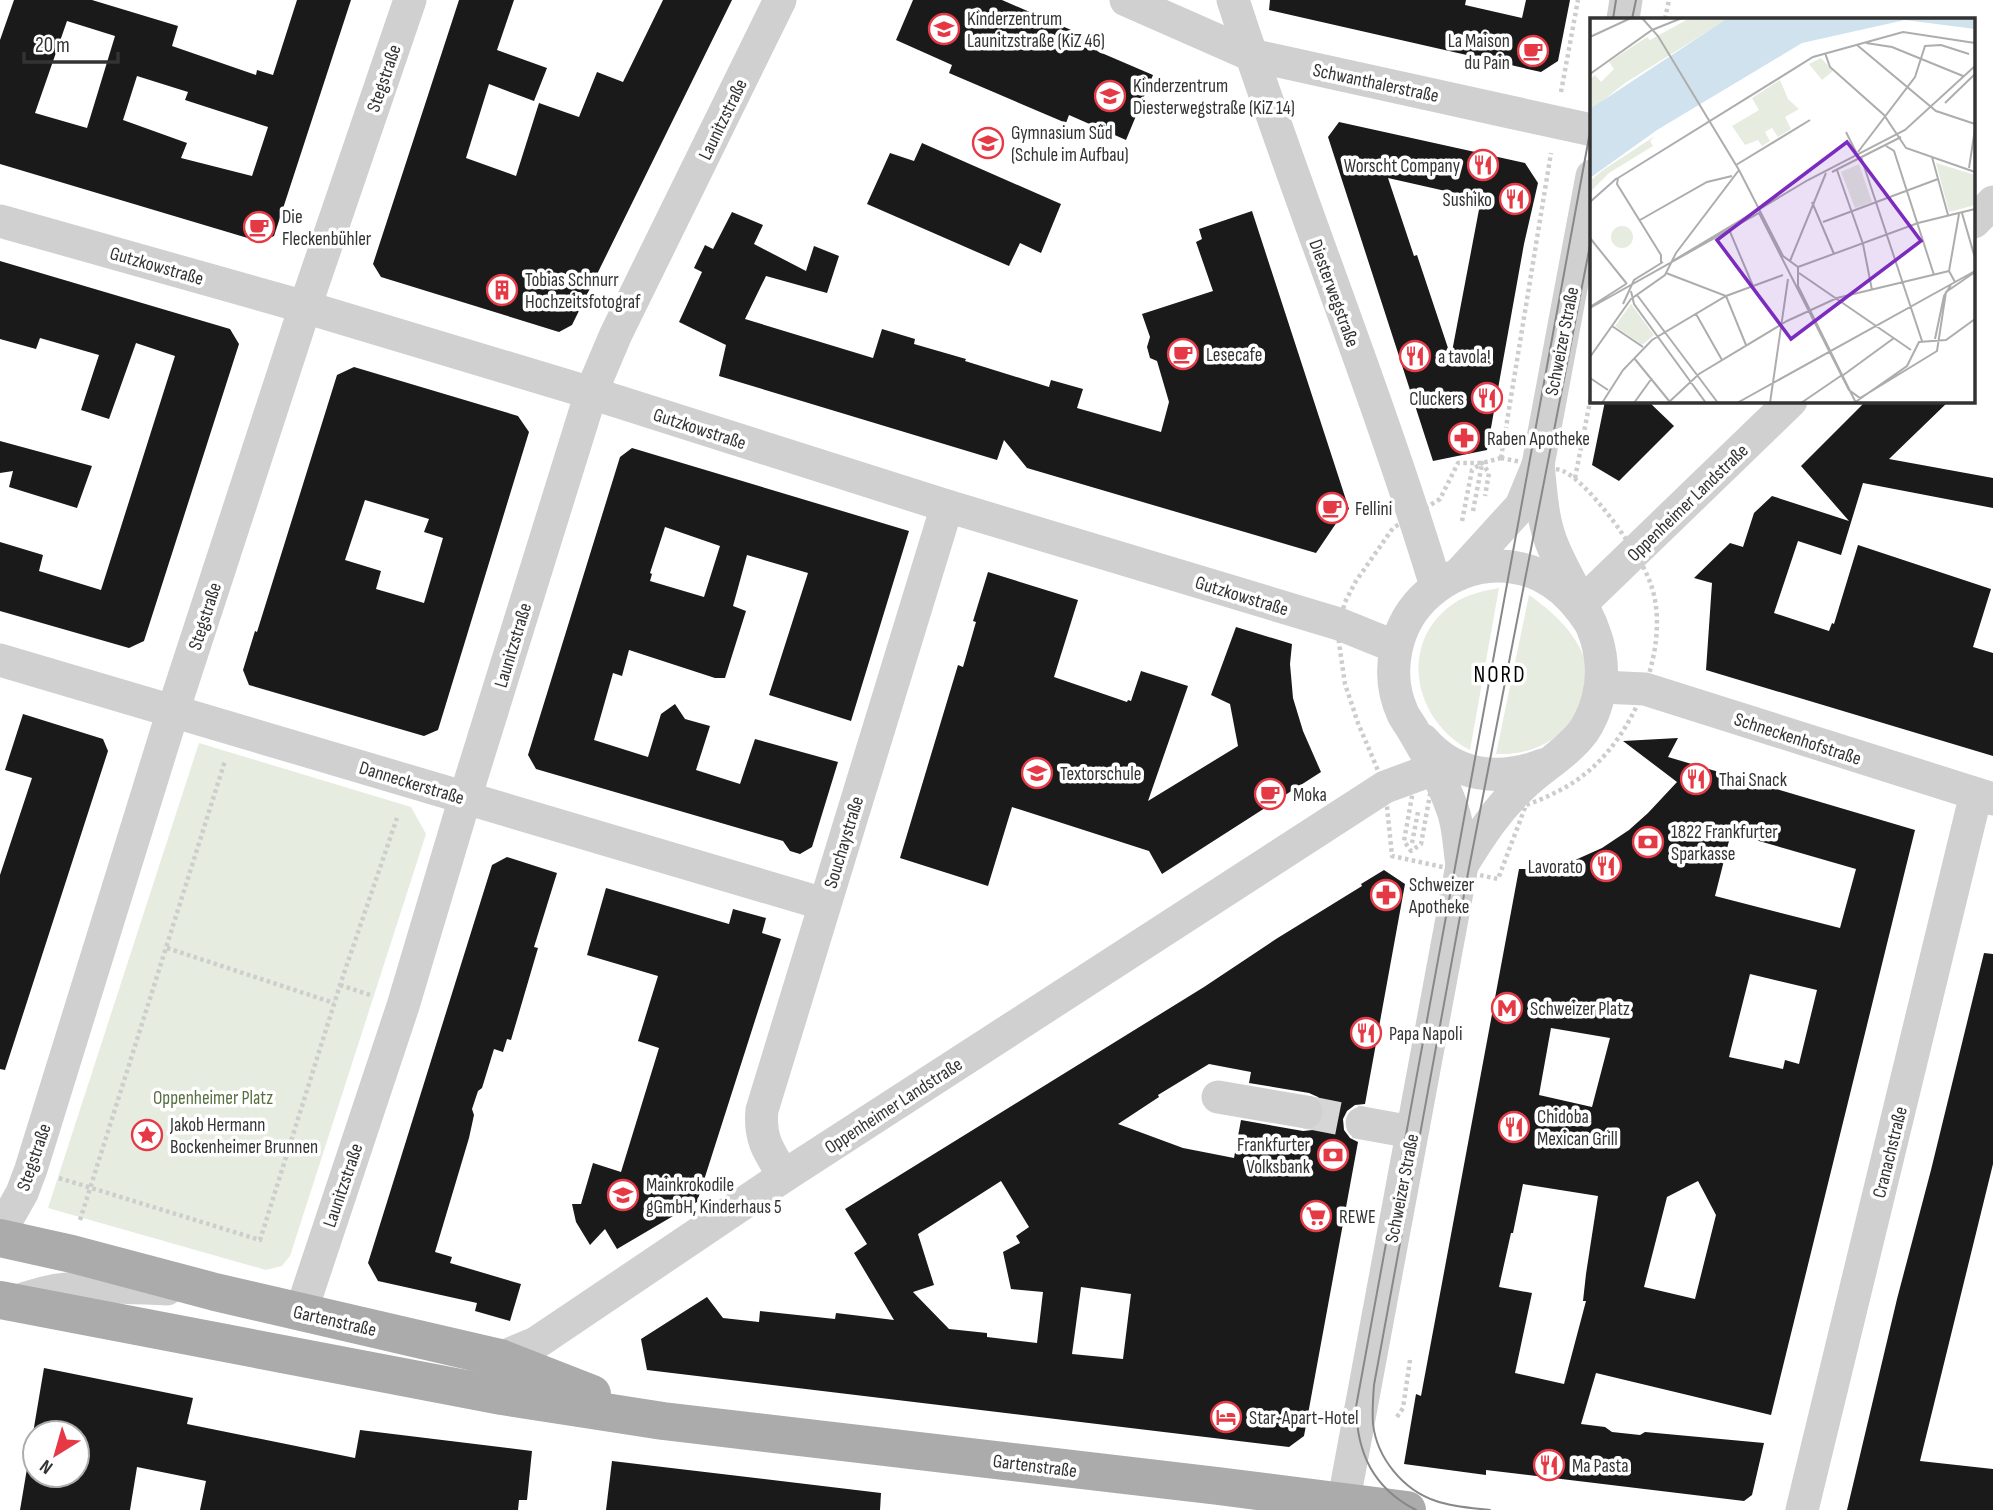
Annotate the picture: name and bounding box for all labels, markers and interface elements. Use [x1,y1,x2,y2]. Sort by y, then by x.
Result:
place label: Kinderzentrum Launitzstraße (KiZ 46) [967,8,1105,53]
school or university icon: Kinderzentrum Launitzstraße (KiZ 46) [927,12,961,46]
inset map [1590,18,1976,402]
scale bar [24,21,119,65]
place label: La Maison du Pain [1448,30,1510,75]
text: 20 m [35,33,70,58]
cafe icon: La Maison du Pain [1516,34,1550,68]
street label: Stegstraße [362,42,407,115]
street label: Schwanthalerstraße [1311,59,1441,108]
street label: Launitzstraße [694,75,753,164]
place label: Kinderzentrum Diesterwegstraße (KiZ 14) [1133,75,1295,120]
school or university icon: Kinderzentrum Diesterwegstraße (KiZ 14) [1093,79,1127,113]
place label: Gymnasium Süd (Schule im Aufbau) [1011,122,1129,167]
school or university icon: Gymnasium Süd (Schule im Aufbau) [971,126,1005,160]
restaurant icon: Worscht Company [1466,148,1500,182]
place label: Worscht Company [1344,155,1461,178]
restaurant icon: Sushiko [1498,182,1532,216]
place label: Sushiko [1443,189,1492,212]
place label: Die Fleckenbühler [282,206,372,251]
cafe icon: Die Fleckenbühler [242,210,276,244]
street label: Diesterwegstraße [1303,237,1364,350]
street label: Gutzkowstraße [107,242,206,291]
place label: Tobias Schnurr Hochzeitsfotograf [525,269,641,314]
building icon: Tobias Schnurr Hochzeitsfotograf [485,273,519,307]
street label: Schweizer Straße [1541,285,1584,398]
cafe icon: Lesecafe [1166,337,1200,371]
restaurant icon: a tavola! [1398,339,1432,373]
place label: Lesecafe [1206,344,1262,367]
place label: a tavola! [1438,346,1491,369]
restaurant icon: Cluckers [1470,381,1504,415]
place label: Cluckers [1409,388,1464,411]
street label: Gutzkowstraße [650,404,749,455]
pharmacy icon: Raben Apotheke [1447,421,1481,455]
place label: Raben Apotheke [1487,428,1590,451]
street label: Oppenheimer Landstraße [1623,439,1753,567]
cafe icon: Fellini [1315,491,1349,525]
place label: Fellini [1355,498,1392,521]
street label: Gutzkowstraße [1192,571,1291,622]
street label: Stegstraße [184,580,227,653]
street label: Launitzstraße [490,600,537,691]
district label: NORD [1473,661,1527,689]
street label: Schneckenhofstraße [1731,708,1864,771]
school or university icon: Textorschule [1020,756,1054,790]
street label: Danneckerstraße [356,757,467,810]
restaurant icon: Thai Snack [1679,762,1713,796]
place label: Textorschule [1060,763,1141,786]
place label: Thai Snack [1719,769,1788,792]
cafe icon: Moka [1253,777,1287,811]
place label: Moka [1293,784,1327,807]
street label: Souchaystraße [820,794,869,891]
place label: 1822 Frankfurter Sparkasse [1671,821,1778,866]
bank icon: 1822 Frankfurter Sparkasse [1631,825,1665,859]
restaurant icon: Lavorato [1589,849,1623,883]
place label: Lavorato [1528,856,1583,879]
place label: Schweizer Apotheke [1408,874,1475,919]
pharmacy icon: Schweizer Apotheke [1369,878,1403,912]
metro station icon: Schweizer Platz [1490,991,1524,1025]
place label: Schweizer Platz [1530,998,1630,1021]
restaurant icon: Papa Napoli [1349,1016,1383,1050]
place label: Papa Napoli [1389,1023,1463,1046]
street label: Oppenheimer Landstraße [821,1053,967,1159]
park label: Oppenheimer Platz [153,1087,273,1110]
street label: Cranachstraße [1868,1104,1913,1200]
place label: Chidoba Mexican Grill [1537,1106,1618,1151]
restaurant icon: Chidoba Mexican Grill [1497,1110,1531,1144]
place label: Jakob Hermann Bockenheimer Brunnen [169,1114,318,1159]
place icon: Jakob Hermann Bockenheimer Brunnen [130,1118,164,1152]
street label: Stegstraße [12,1121,57,1194]
street label: Schweizer Straße [1381,1132,1424,1245]
place label: Frankfurter Volksbank [1237,1134,1311,1179]
bank icon: Frankfurter Volksbank [1316,1138,1350,1172]
street label: Launitzstraße [318,1140,369,1231]
place label: Mainkrokodile gGmbH, Kinderhaus 5 [646,1174,782,1219]
school or university icon: Mainkrokodile gGmbH, Kinderhaus 5 [606,1178,640,1212]
supermarket icon: REWE [1299,1199,1333,1233]
place label: REWE [1339,1206,1376,1229]
street label: Gartenstraße [291,1301,378,1342]
hotel icon: Star-Apart-Hotel [1209,1400,1243,1434]
place label: Star-Apart-Hotel [1249,1407,1359,1430]
north arrow [21,1419,91,1489]
restaurant icon: Ma Pasta [1532,1448,1566,1482]
street label: Gartenstraße [991,1450,1078,1483]
text: N [36,1454,58,1479]
place label: Ma Pasta [1572,1455,1629,1478]

